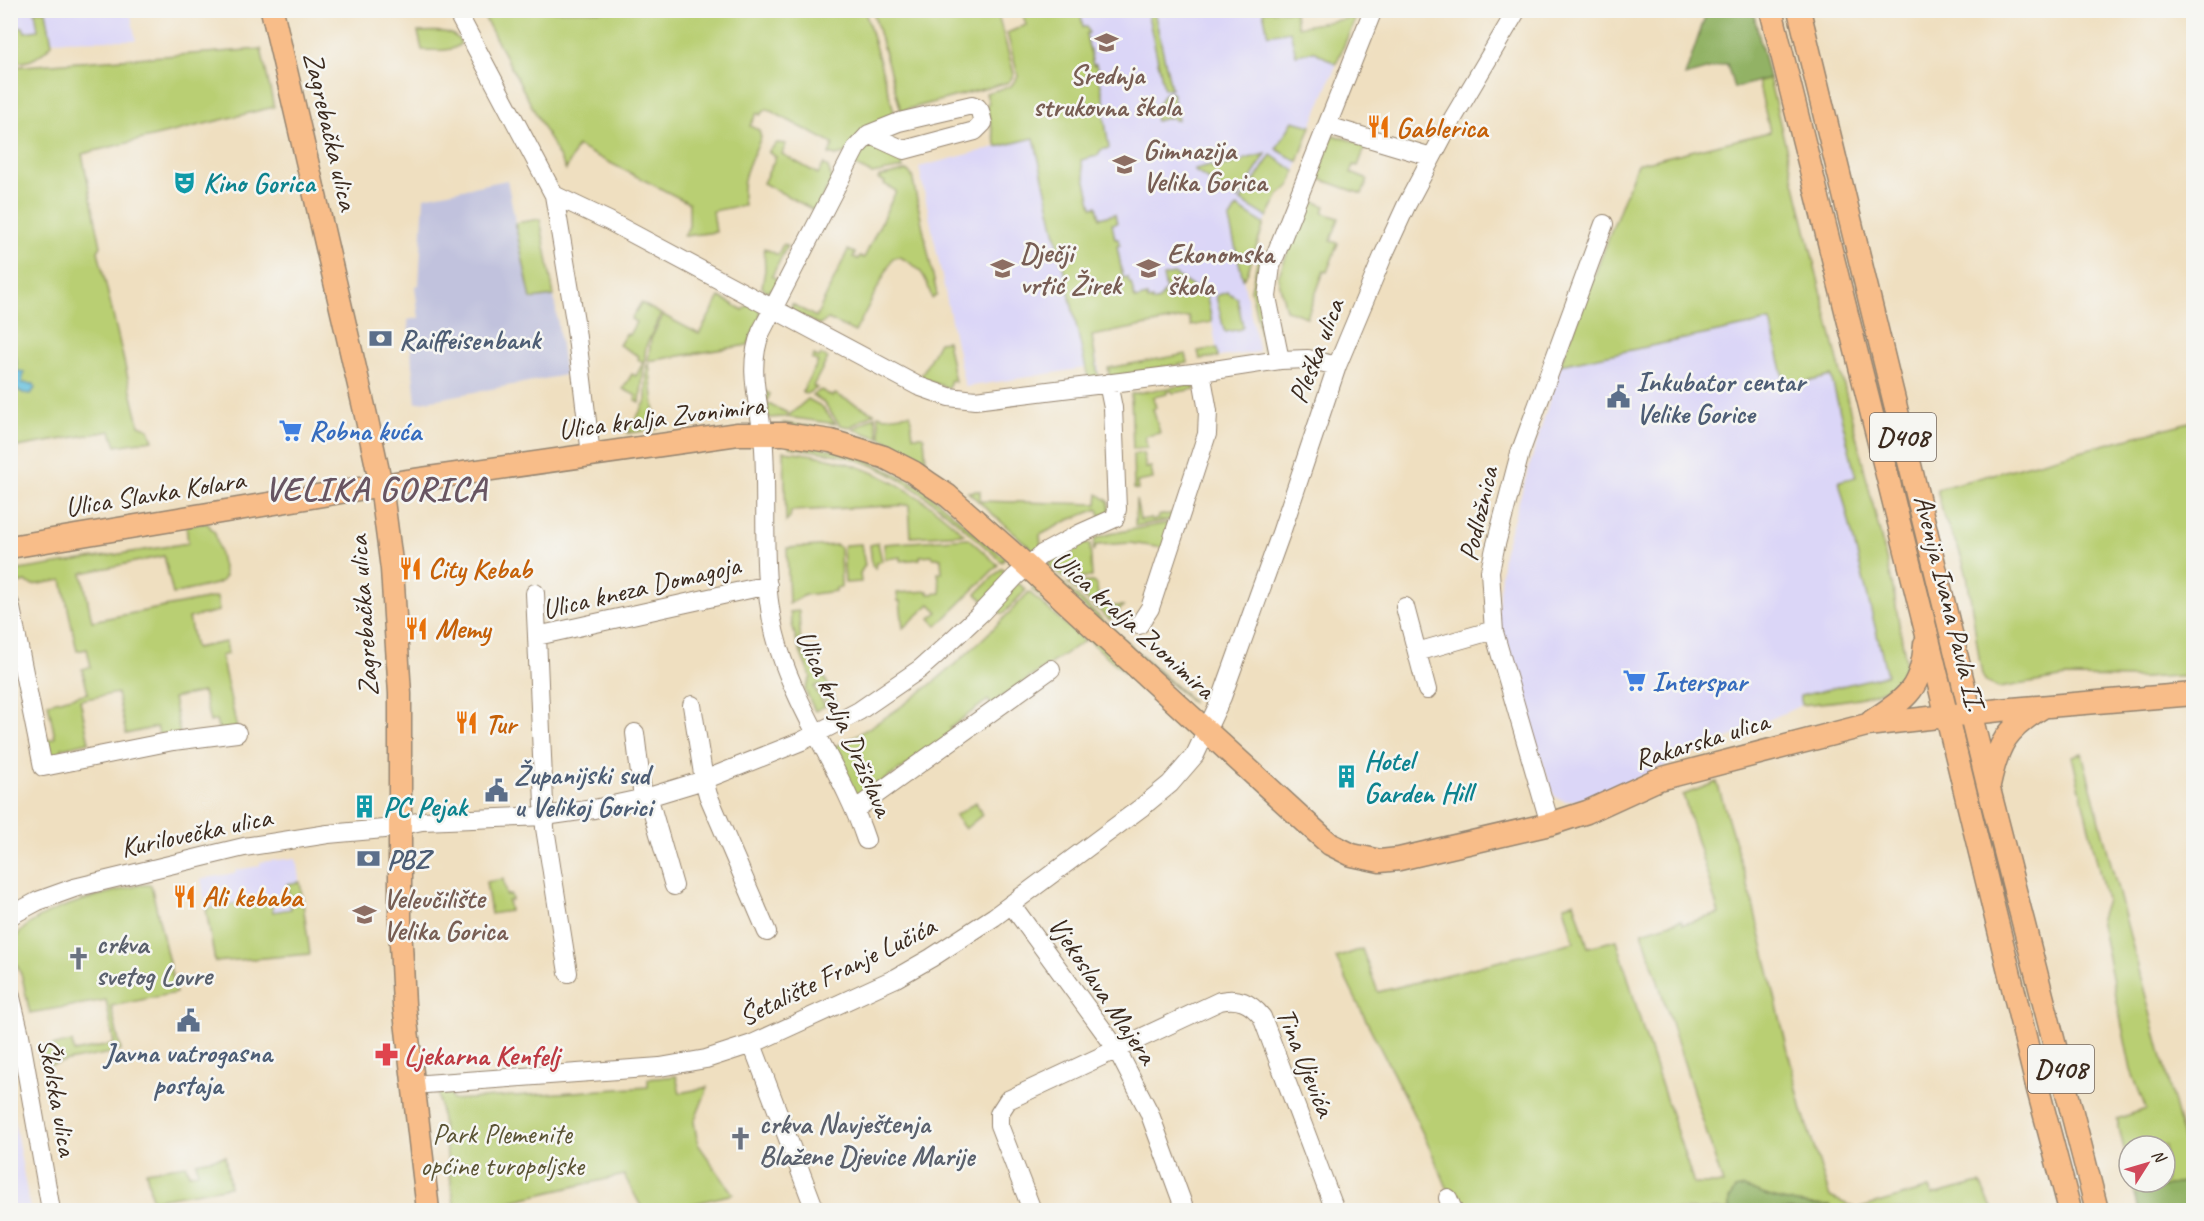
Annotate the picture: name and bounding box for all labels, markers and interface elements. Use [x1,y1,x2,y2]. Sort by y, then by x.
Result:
school or university icon: Srednja strukovna škola [1094,29,1120,55]
street label: Zagrebačka ulica [296,48,367,215]
place label: Srednja strukovna škola [1033,57,1183,124]
place label: Gablerica [1396,110,1490,145]
restaurant icon: Gablerica [1365,114,1391,140]
place label: Gimnazija Velika Gorica [1143,132,1269,199]
school or university icon: Gimnazija Velika Gorica [1112,152,1138,178]
place label: Kino Gorica [203,165,317,200]
theatre icon: Kino Gorica [172,169,198,195]
place label: Dječji vrtić Žirek [1020,235,1123,302]
place label: Ekonomska škola [1167,236,1276,303]
school or university icon: Dječji vrtić Žirek [989,255,1015,281]
school or university icon: Ekonomska škola [1136,256,1162,282]
street label: Pleška ulica [1280,292,1352,408]
place label: Raiffeisenbank [399,322,543,357]
bank icon: Raiffeisenbank [368,326,394,352]
place label: Inkubator centar Velike Gorice [1636,364,1808,431]
public building icon: Inkubator centar Velike Gorice [1605,384,1631,410]
street label: Ulica kralja Zvonimira [556,387,767,447]
place label: Robna kuća [309,413,423,448]
road number: D408 [1870,413,1936,461]
supermarket icon: Robna kuća [278,417,304,443]
street label: Ulica Slavka Kolara [63,461,249,524]
street label: Podložnica [1450,462,1506,564]
district label: VELIKA GORICA [265,467,489,510]
street label: Avenija Ivana Pavla II. [1906,491,1994,715]
street label: Zagrebačka ulica [340,533,386,698]
street label: Ulica kralja Zvonimira [1046,542,1224,707]
street label: Ulica kneza Domagoja [539,547,745,627]
place label: City Kebab [428,551,534,587]
restaurant icon: City Kebab [397,555,423,581]
place label: Memy [435,611,493,647]
restaurant icon: Memy [404,615,430,641]
street label: Ulica kralja Držislava [788,624,903,824]
place label: Interspar [1652,664,1750,699]
supermarket icon: Interspar [1621,668,1647,694]
street label: Rakarska ulica [1630,702,1775,777]
place label: Tur [485,706,519,741]
restaurant icon: Tur [454,710,480,736]
place label: Hotel Garden Hill [1364,743,1477,810]
place label: Županijski sud u Velikoj Gorici [514,757,656,824]
building icon: Hotel Garden Hill [1333,763,1359,789]
public building icon: Županijski sud u Velikoj Gorici [483,777,509,803]
place label: PC Pejak [383,789,469,824]
building icon: PC Pejak [352,793,378,819]
street label: Kurilovečka ulica [117,799,276,865]
place label: PBZ [387,842,435,877]
bank icon: PBZ [356,846,382,872]
place label: Ali kebaba [202,879,305,914]
place label: Veleučilište Velika Gorica [383,881,509,948]
restaurant icon: Ali kebaba [171,883,197,909]
school or university icon: Veleučilište Velika Gorica [352,901,378,927]
street label: Šetalište Franje Lučića [733,907,943,1034]
street label: Vjekoslava Majera [1041,909,1166,1072]
place label: crkva svetog Lovre [96,926,214,993]
church icon: crkva svetog Lovre [65,946,91,972]
street label: Tina Ujevića [1268,1003,1344,1123]
public building icon: Javna vatrogasna postaja [175,1007,201,1033]
place label: Javna vatrogasna postaja [102,1035,274,1102]
street label: Školska ulica [30,1036,86,1160]
place label: Ljekarna Kenfelj [404,1038,563,1073]
pharmacy icon: Ljekarna Kenfelj [373,1042,399,1068]
road number: D408 [2028,1045,2094,1093]
place label: crkva Navještenja Blažene Djevice Marije [759,1106,977,1173]
park label: Park Plemenite općine turopoljske [420,1116,586,1183]
church icon: crkva Navještenja Blažene Djevice Marije [728,1126,754,1152]
north arrow [2117,1134,2177,1194]
text: N [2147,1146,2171,1168]

